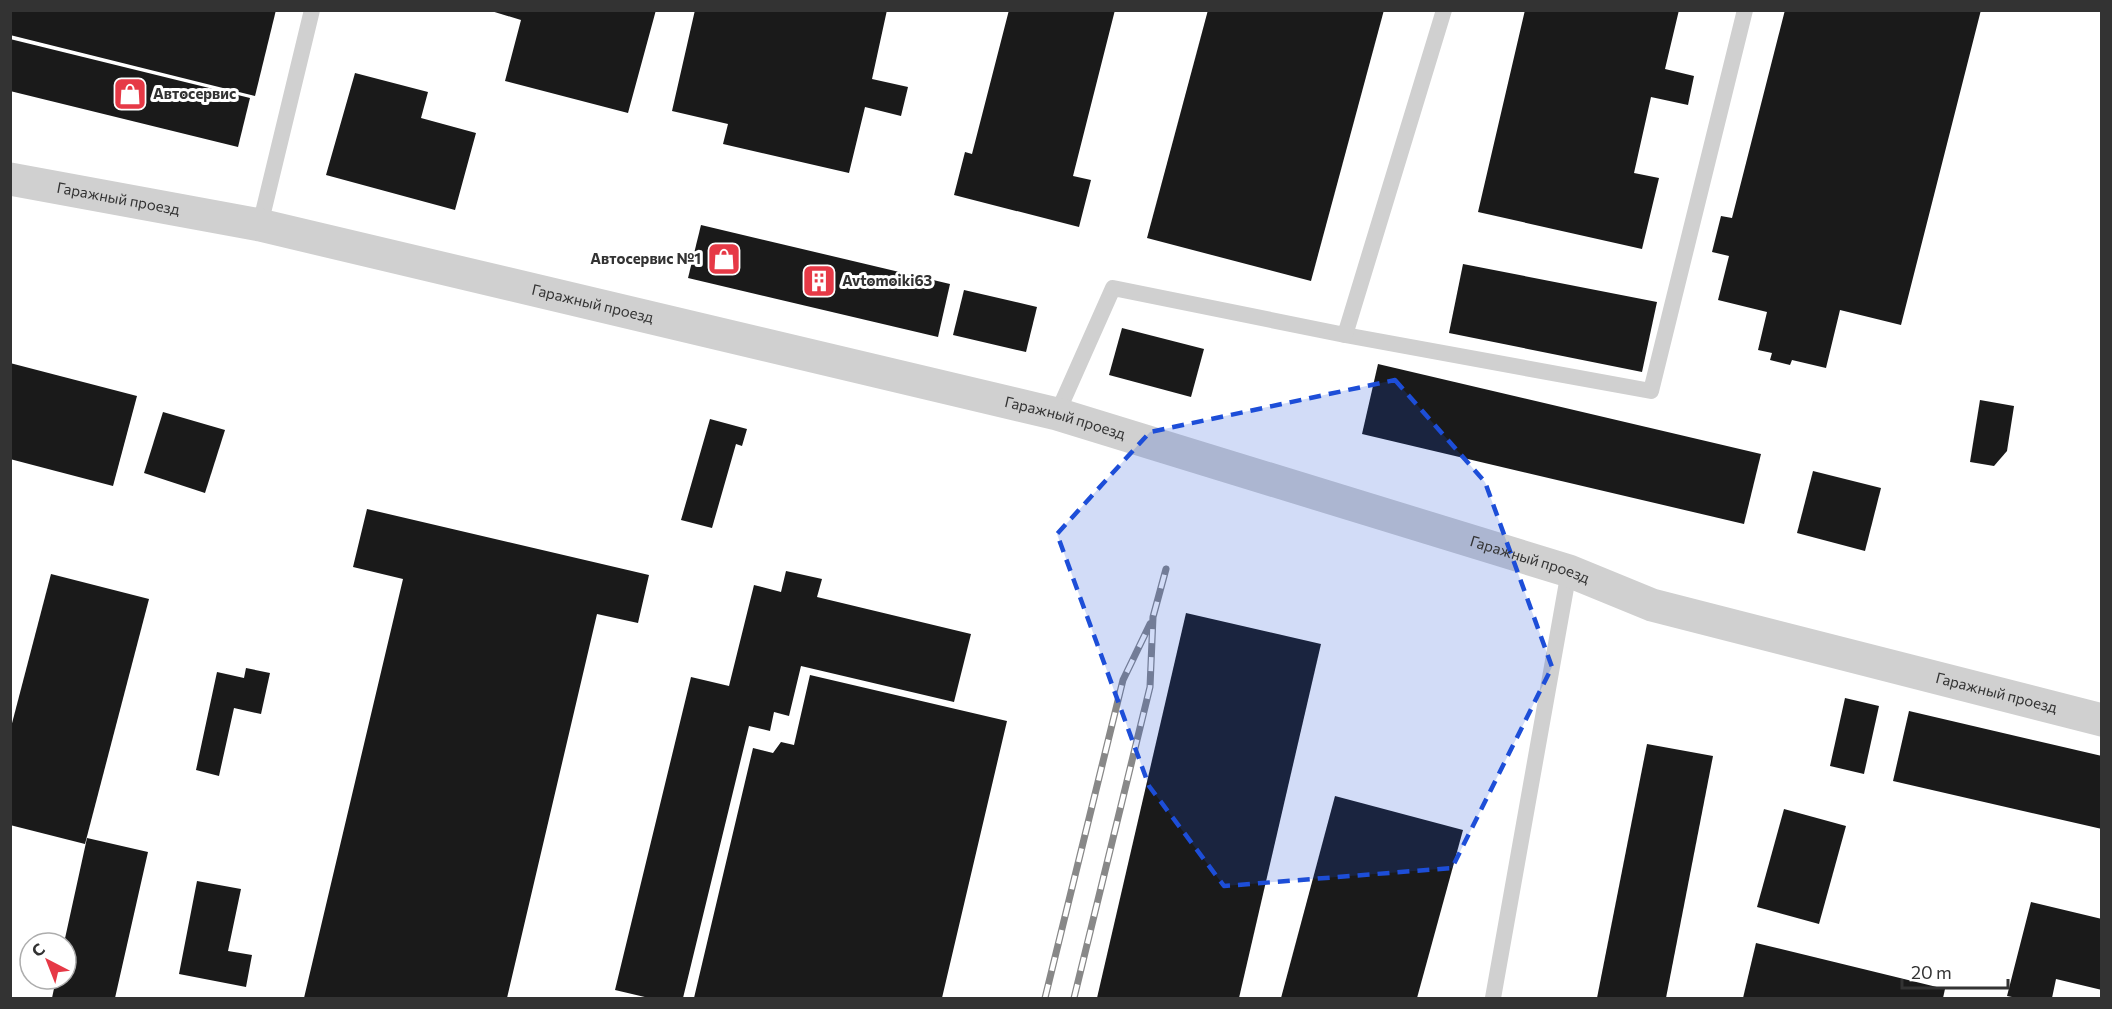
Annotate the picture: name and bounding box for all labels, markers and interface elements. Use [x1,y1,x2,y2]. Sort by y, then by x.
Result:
shop icon: Автосервис [112,76,148,112]
place label: Автосервис [153,84,236,102]
street label: Гаражный проезд [55,178,181,218]
shop icon: Автосервис №1 [706,241,742,277]
place label: Автосервис №1 [590,249,701,267]
building icon: Avtomoiki63 [801,263,837,299]
place label: Avtomoiki63 [842,271,933,289]
street label: Гаражный проезд [530,280,656,326]
street label: Гаражный проезд [1003,392,1128,443]
street label: Гаражный проезд [1468,531,1593,587]
street label: Гаражный проезд [1934,668,2059,716]
north arrow [18,931,78,991]
text: С [27,939,48,960]
scale bar [1902,952,2008,990]
text: 20 m [1911,961,1952,983]

